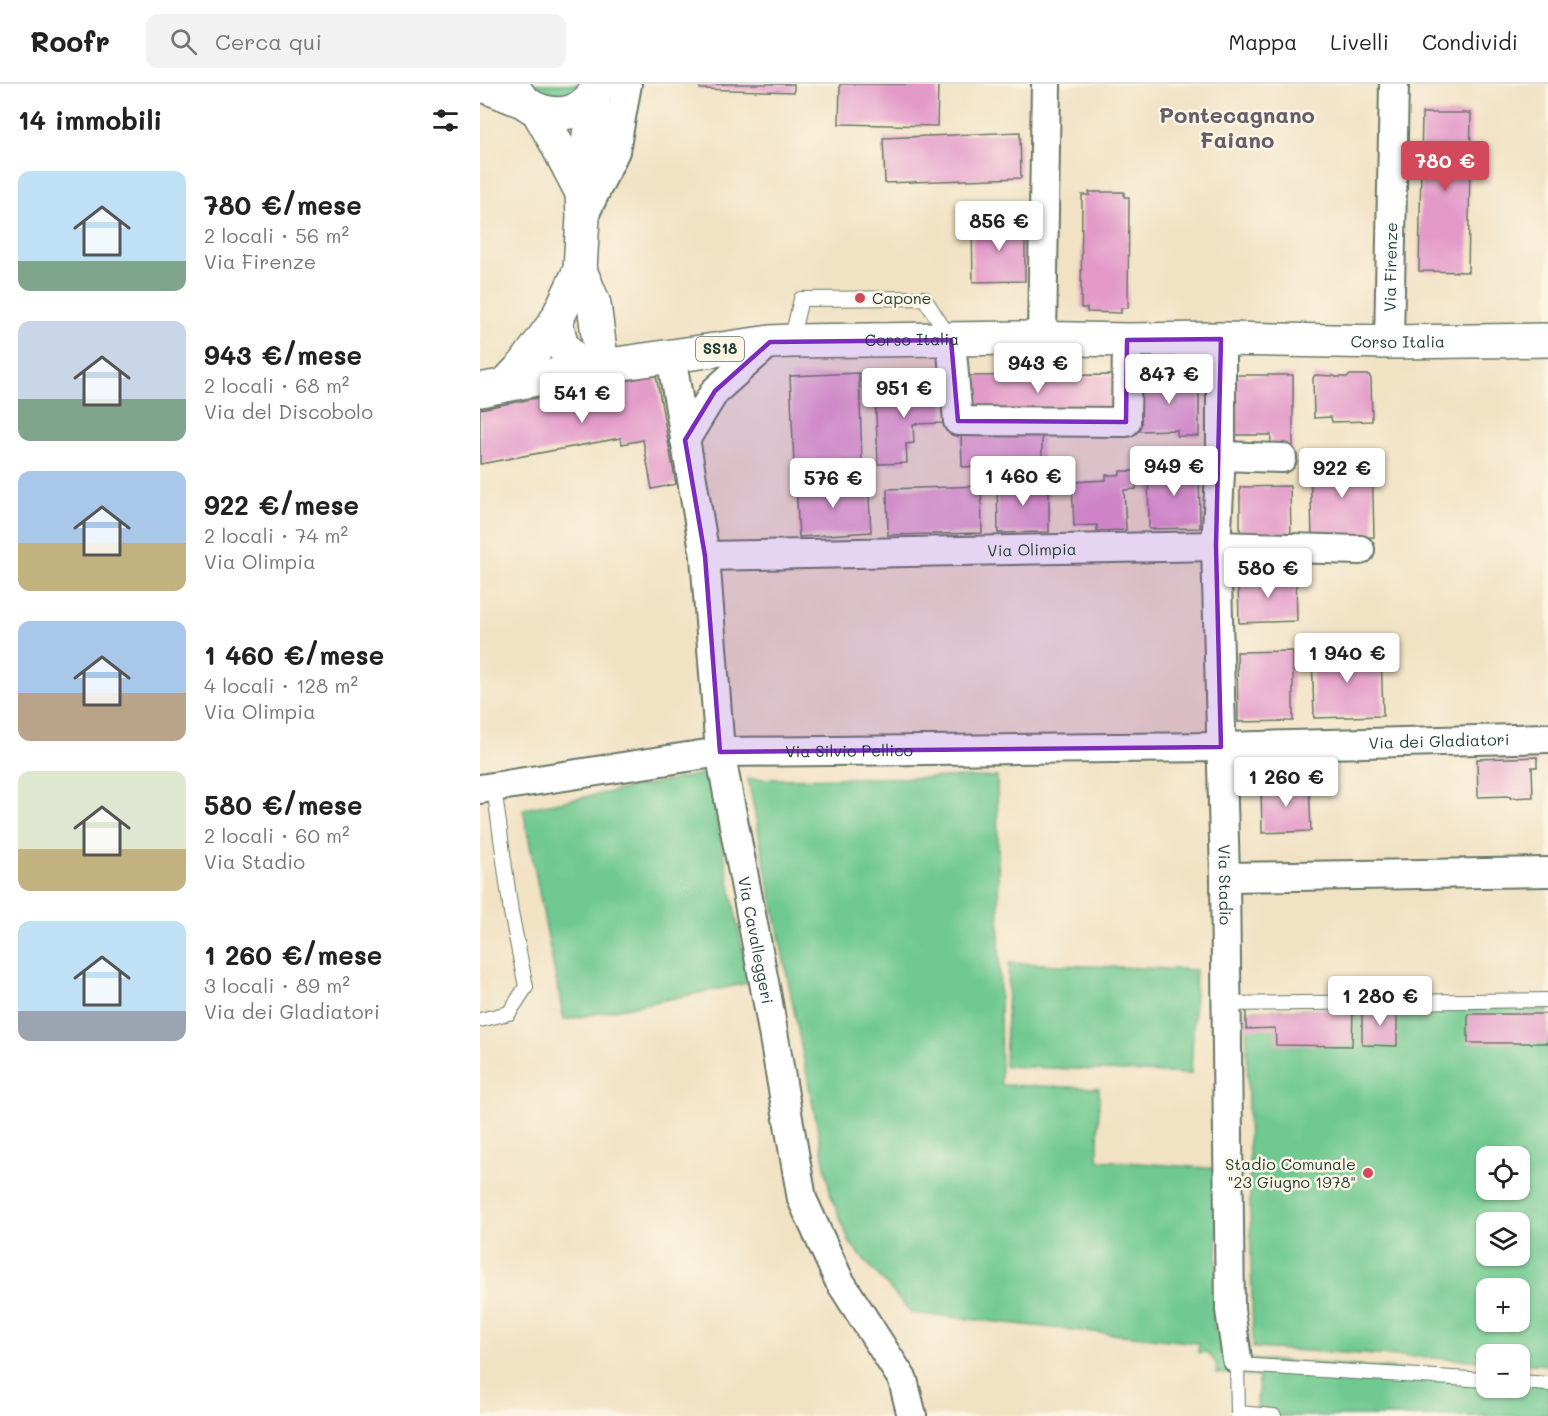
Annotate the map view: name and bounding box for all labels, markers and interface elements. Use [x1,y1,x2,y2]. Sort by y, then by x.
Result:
search box [146,14,566,68]
text: Roofr [30,23,110,59]
icon: search [167,25,200,58]
text: Cerca qui [215,27,322,56]
text: Mappa [1229,28,1297,55]
text: Livelli [1330,28,1389,55]
text: Condividi [1422,28,1518,55]
district label: Pontecagnano Faiano [1159,100,1315,154]
text: 14 immobili [18,103,162,137]
icon: filters [429,104,462,137]
pin: 780 € [1403,141,1487,192]
text: 780 € [1415,147,1475,173]
text: 780 €/mese [204,188,362,222]
icon: home [66,195,138,267]
pin: 856 € [957,201,1041,252]
text: 856 € [969,207,1029,233]
text: 2 locali · 56 m² [204,222,349,248]
street label: Via Firenze [1379,222,1401,312]
text: Via Firenze [204,248,316,274]
place label: Capone [872,287,932,308]
marker: Capone [853,291,867,305]
street label: Corso Italia [865,328,959,350]
street label: Corso Italia [1351,330,1445,352]
road number: SS18 [696,337,744,361]
text: 943 €/mese [204,338,362,372]
pin: 943 € [996,343,1080,394]
icon: home [66,345,138,417]
text: 943 € [1008,349,1068,375]
pin: 847 € [1127,354,1211,405]
text: 847 € [1139,360,1199,386]
pin: 951 € [862,368,946,419]
text: 2 locali · 68 m² [204,372,349,398]
pin: 541 € [540,373,624,424]
text: 951 € [876,374,932,400]
text: 541 € [554,379,610,405]
text: Via del Discobolo [204,398,373,424]
pin: 949 € [1132,446,1216,497]
pin: 922 € [1300,448,1384,499]
text: 949 € [1144,452,1204,478]
text: 922 € [1313,454,1371,480]
pin: 1 460 € [968,456,1078,507]
pin: 576 € [791,458,875,509]
text: 1 460 € [984,462,1062,488]
text: 576 € [804,464,862,490]
text: 922 €/mese [204,488,359,522]
icon: home [66,495,138,567]
text: 2 locali · 74 m² [204,522,348,548]
street label: Via Olimpia [987,538,1077,560]
text: Via Olimpia [204,548,316,574]
pin: 580 € [1226,548,1310,599]
text: 580 € [1238,554,1298,580]
pin: 1 940 € [1292,633,1402,684]
text: 1 460 €/mese [204,638,384,672]
text: 1 940 € [1308,639,1386,665]
icon: home [66,645,138,717]
text: 4 locali · 128 m² [204,672,358,698]
text: Via Olimpia [204,698,316,724]
street label: Via dei Gladiatori [1368,728,1510,753]
street label: Via Silvio Pellico [785,739,913,761]
pin: 1 260 € [1231,757,1341,808]
text: 1 260 € [1248,763,1324,789]
text: 580 €/mese [204,788,362,822]
icon: home [66,795,138,867]
text: 2 locali · 60 m² [204,822,350,848]
street label: Via Stadio [1214,844,1237,925]
text: Via Stadio [204,848,305,874]
street label: Via Cavalleggeri [734,874,779,1006]
text: 1 260 €/mese [204,938,382,972]
icon: home [66,945,138,1017]
text: 3 locali · 89 m² [204,972,350,998]
pin: 1 280 € [1325,976,1435,1027]
text: 1 280 € [1342,982,1418,1008]
text: Via dei Gladiatori [204,998,380,1024]
map controls [1476,1146,1530,1398]
button: locate [1476,1146,1530,1200]
place label: Stadio Comunale "23 Giugno 1978" [1225,1153,1356,1192]
marker: Stadio Comunale "23 Giugno 1978" [1361,1166,1375,1180]
button: layers [1476,1212,1530,1266]
button: + [1476,1278,1530,1332]
button: − [1476,1344,1530,1398]

